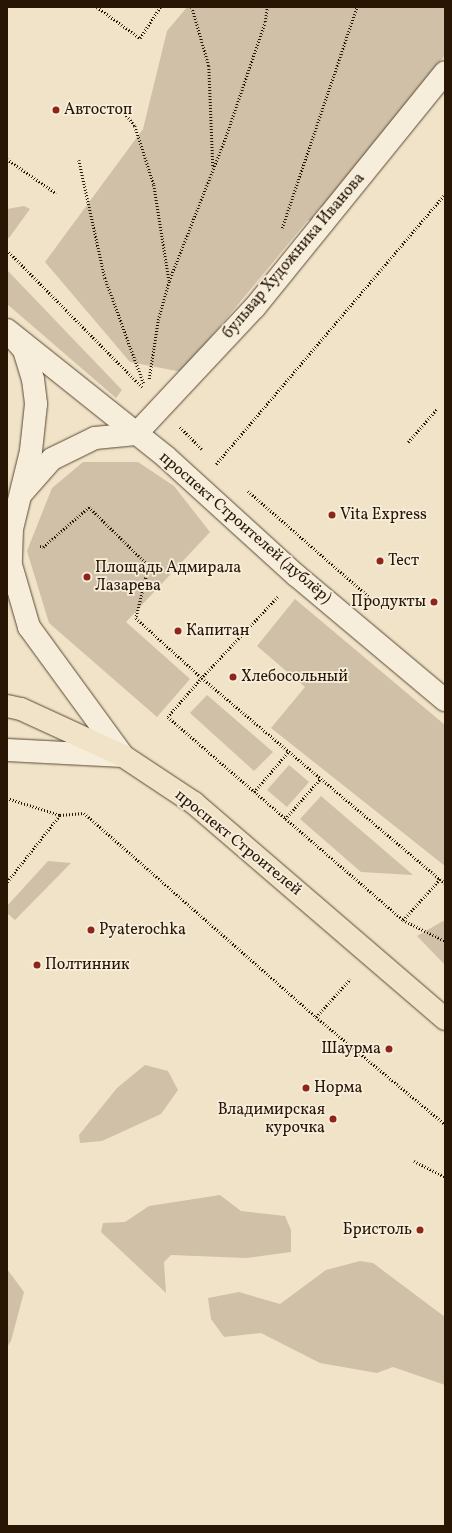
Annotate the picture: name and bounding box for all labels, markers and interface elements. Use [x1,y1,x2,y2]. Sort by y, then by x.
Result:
place label: Автостоп [64,100,132,120]
marker: Автостоп [51,105,61,115]
street label: бульвар Художника Иванова [219,169,369,343]
street label: проспект Строителей (дублёр) [155,448,335,608]
place label: Vita Express [340,505,427,525]
marker: Vita Express [327,510,337,520]
place label: Тест [388,551,419,571]
marker: Тест [375,556,385,566]
place label: Площадь Адмирала Лазарева [95,558,241,596]
marker: Площадь Адмирала Лазарева [82,572,92,582]
place label: Продукты [351,592,426,612]
marker: Продукты [429,597,439,607]
place label: Капитан [186,621,250,641]
marker: Капитан [173,626,183,636]
place label: Хлебосольный [241,667,348,687]
marker: Хлебосольный [228,672,238,682]
street label: проспект Строителей [171,786,305,900]
place label: Pyaterochka [99,920,186,940]
marker: Pyaterochka [86,925,96,935]
place label: Полтинник [45,955,130,975]
marker: Полтинник [32,960,42,970]
place label: Шаурма [321,1039,381,1059]
marker: Шаурма [384,1044,394,1054]
place label: Норма [314,1078,362,1098]
marker: Норма [301,1083,311,1093]
place label: Владимирская курочка [218,1100,325,1138]
marker: Владимирская курочка [328,1114,338,1124]
place label: Бристоль [343,1220,412,1240]
marker: Бристоль [415,1225,425,1235]

